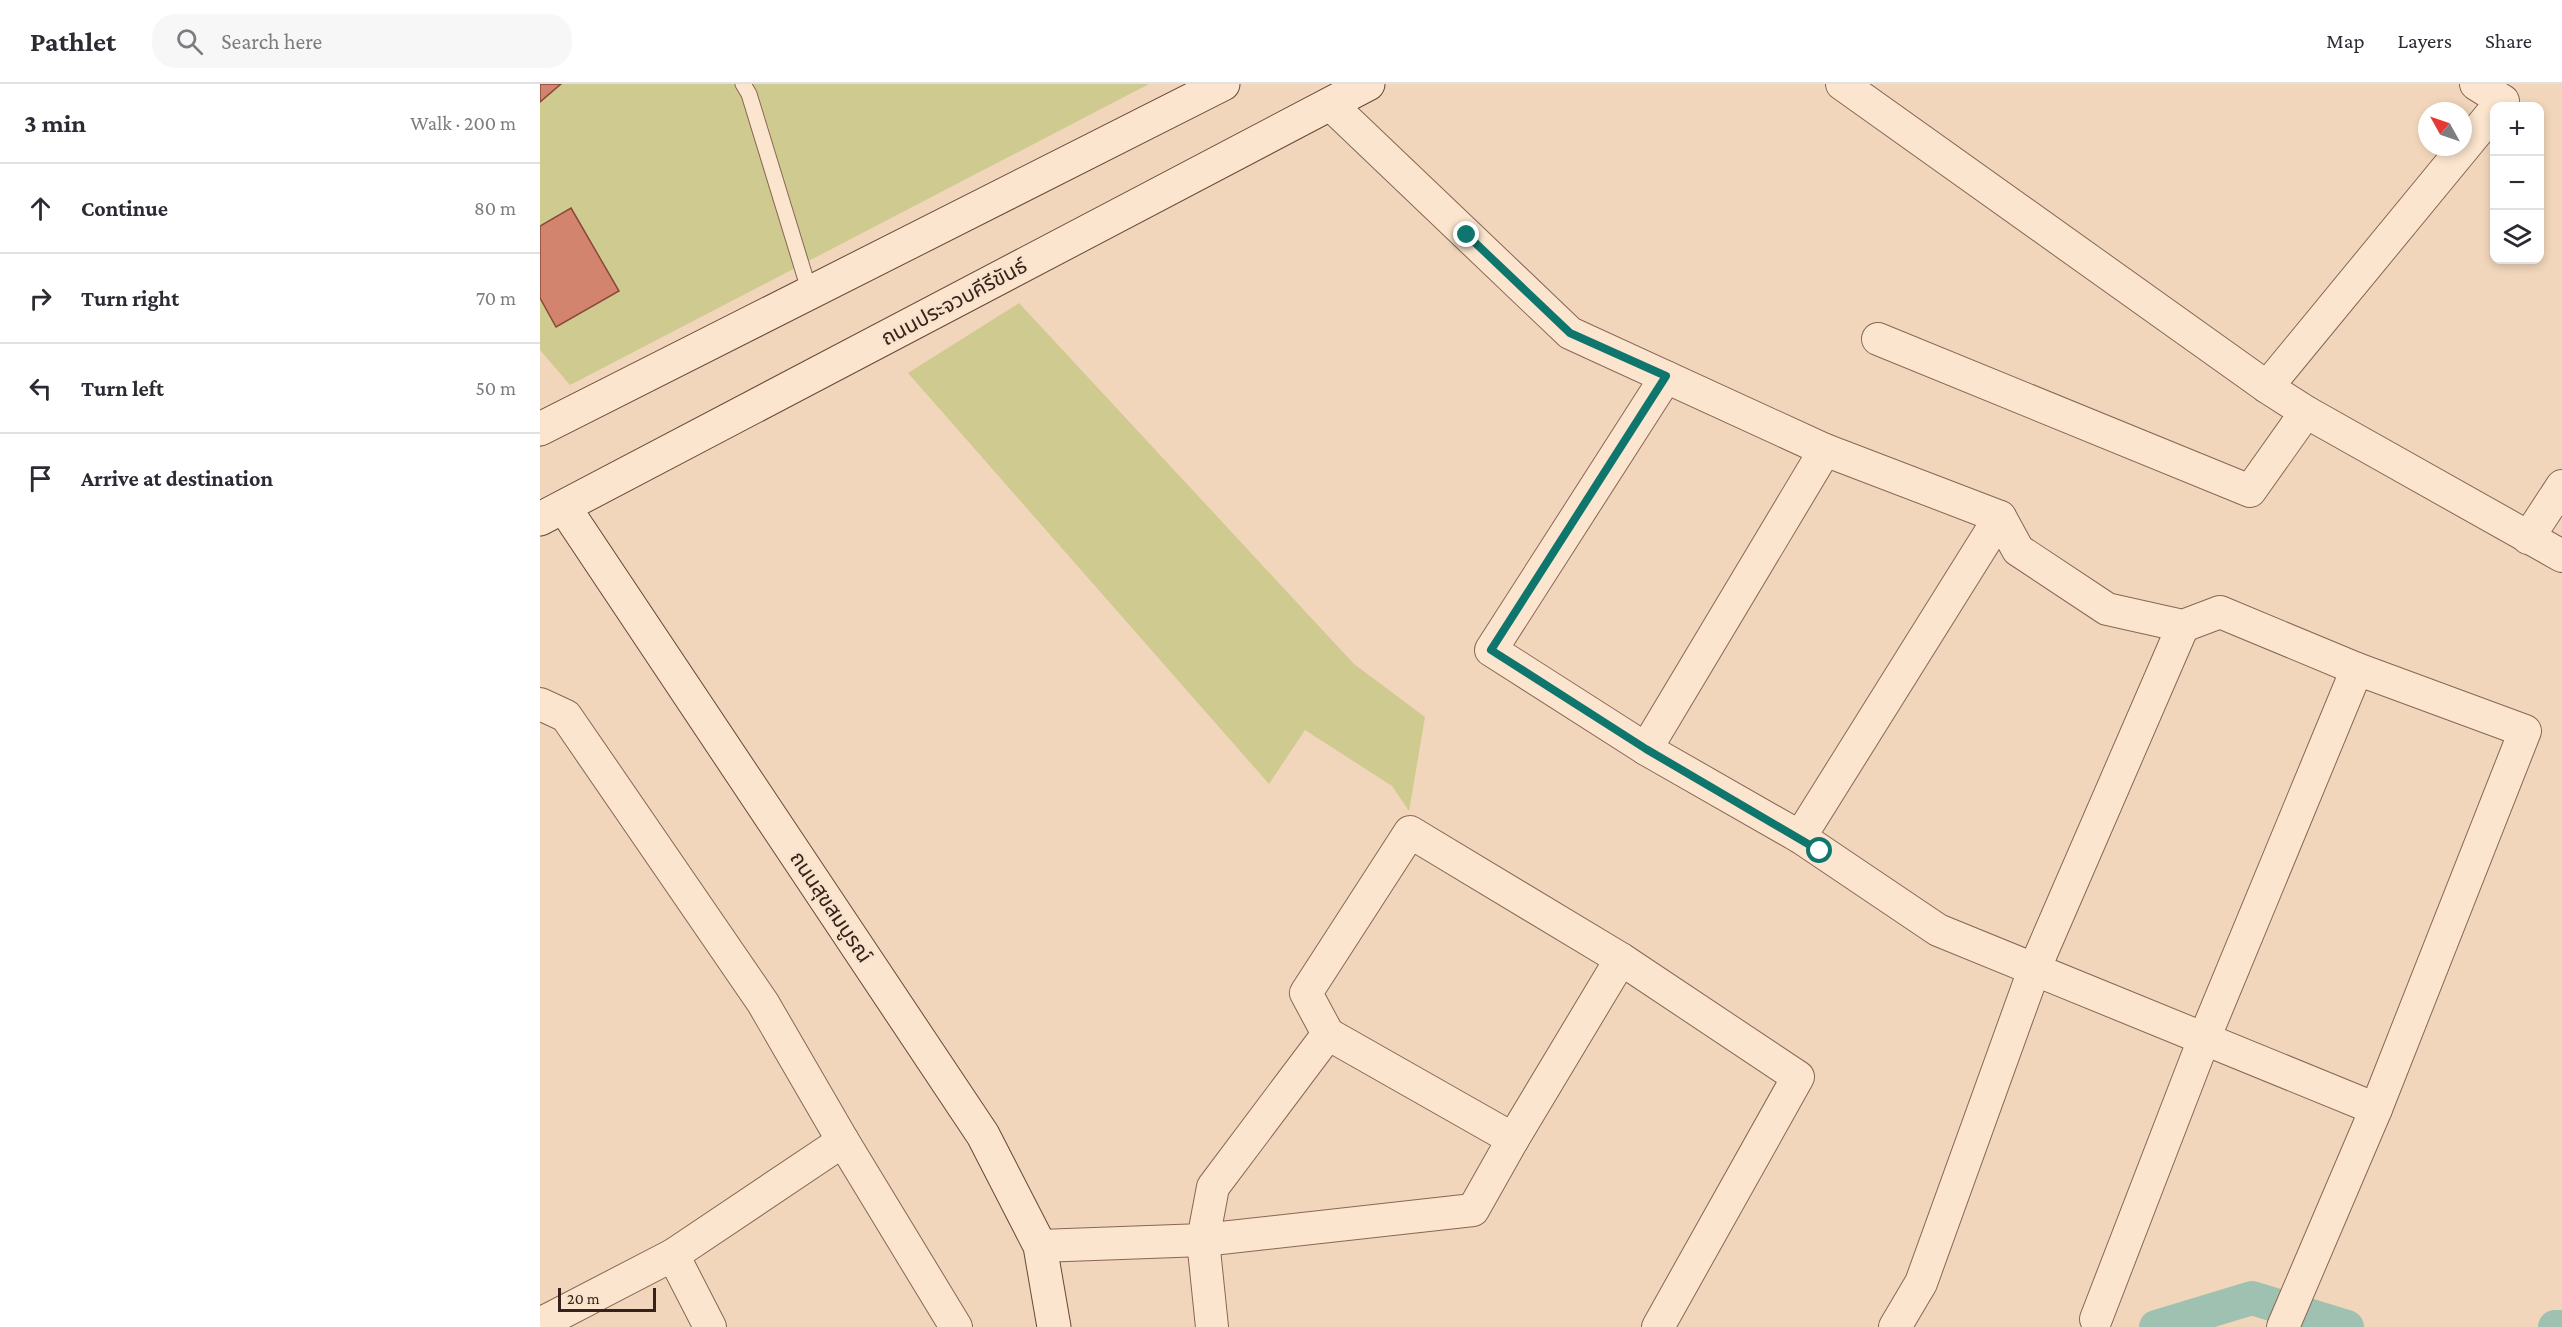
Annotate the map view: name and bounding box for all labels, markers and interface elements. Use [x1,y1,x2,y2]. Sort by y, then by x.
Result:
search box [152,14,572,68]
icon: search [173,25,206,58]
text: Pathlet [30,26,116,57]
text: Search here [221,29,322,54]
text: Map [2326,29,2365,53]
text: Layers [2398,29,2452,53]
text: Share [2485,29,2532,53]
north arrow [2418,102,2472,156]
map controls [2490,102,2544,264]
button: + [2490,102,2544,156]
text: 3 min [24,109,86,138]
text: Walk · 200 m [410,112,516,134]
button: − [2490,156,2544,210]
icon: ahead [24,192,57,225]
text: Continue [81,196,168,221]
text: 80 m [474,197,516,219]
button: layers [2490,210,2544,264]
route end [1453,221,1479,247]
street label: ถนนประจวบคีรีขันธ์ [877,253,1031,351]
icon: right [24,282,57,315]
text: Turn right [81,286,179,311]
text: 70 m [476,287,516,309]
icon: left [24,372,57,405]
text: Turn left [81,376,164,401]
text: 50 m [475,377,516,399]
icon: arrive [24,462,57,495]
text: Arrive at destination [81,466,273,491]
route start [1806,837,1832,863]
street label: ถนนสุขสมบูรณ์ [784,847,877,968]
scale bar [558,1285,656,1312]
text: 20 m [567,1290,600,1307]

